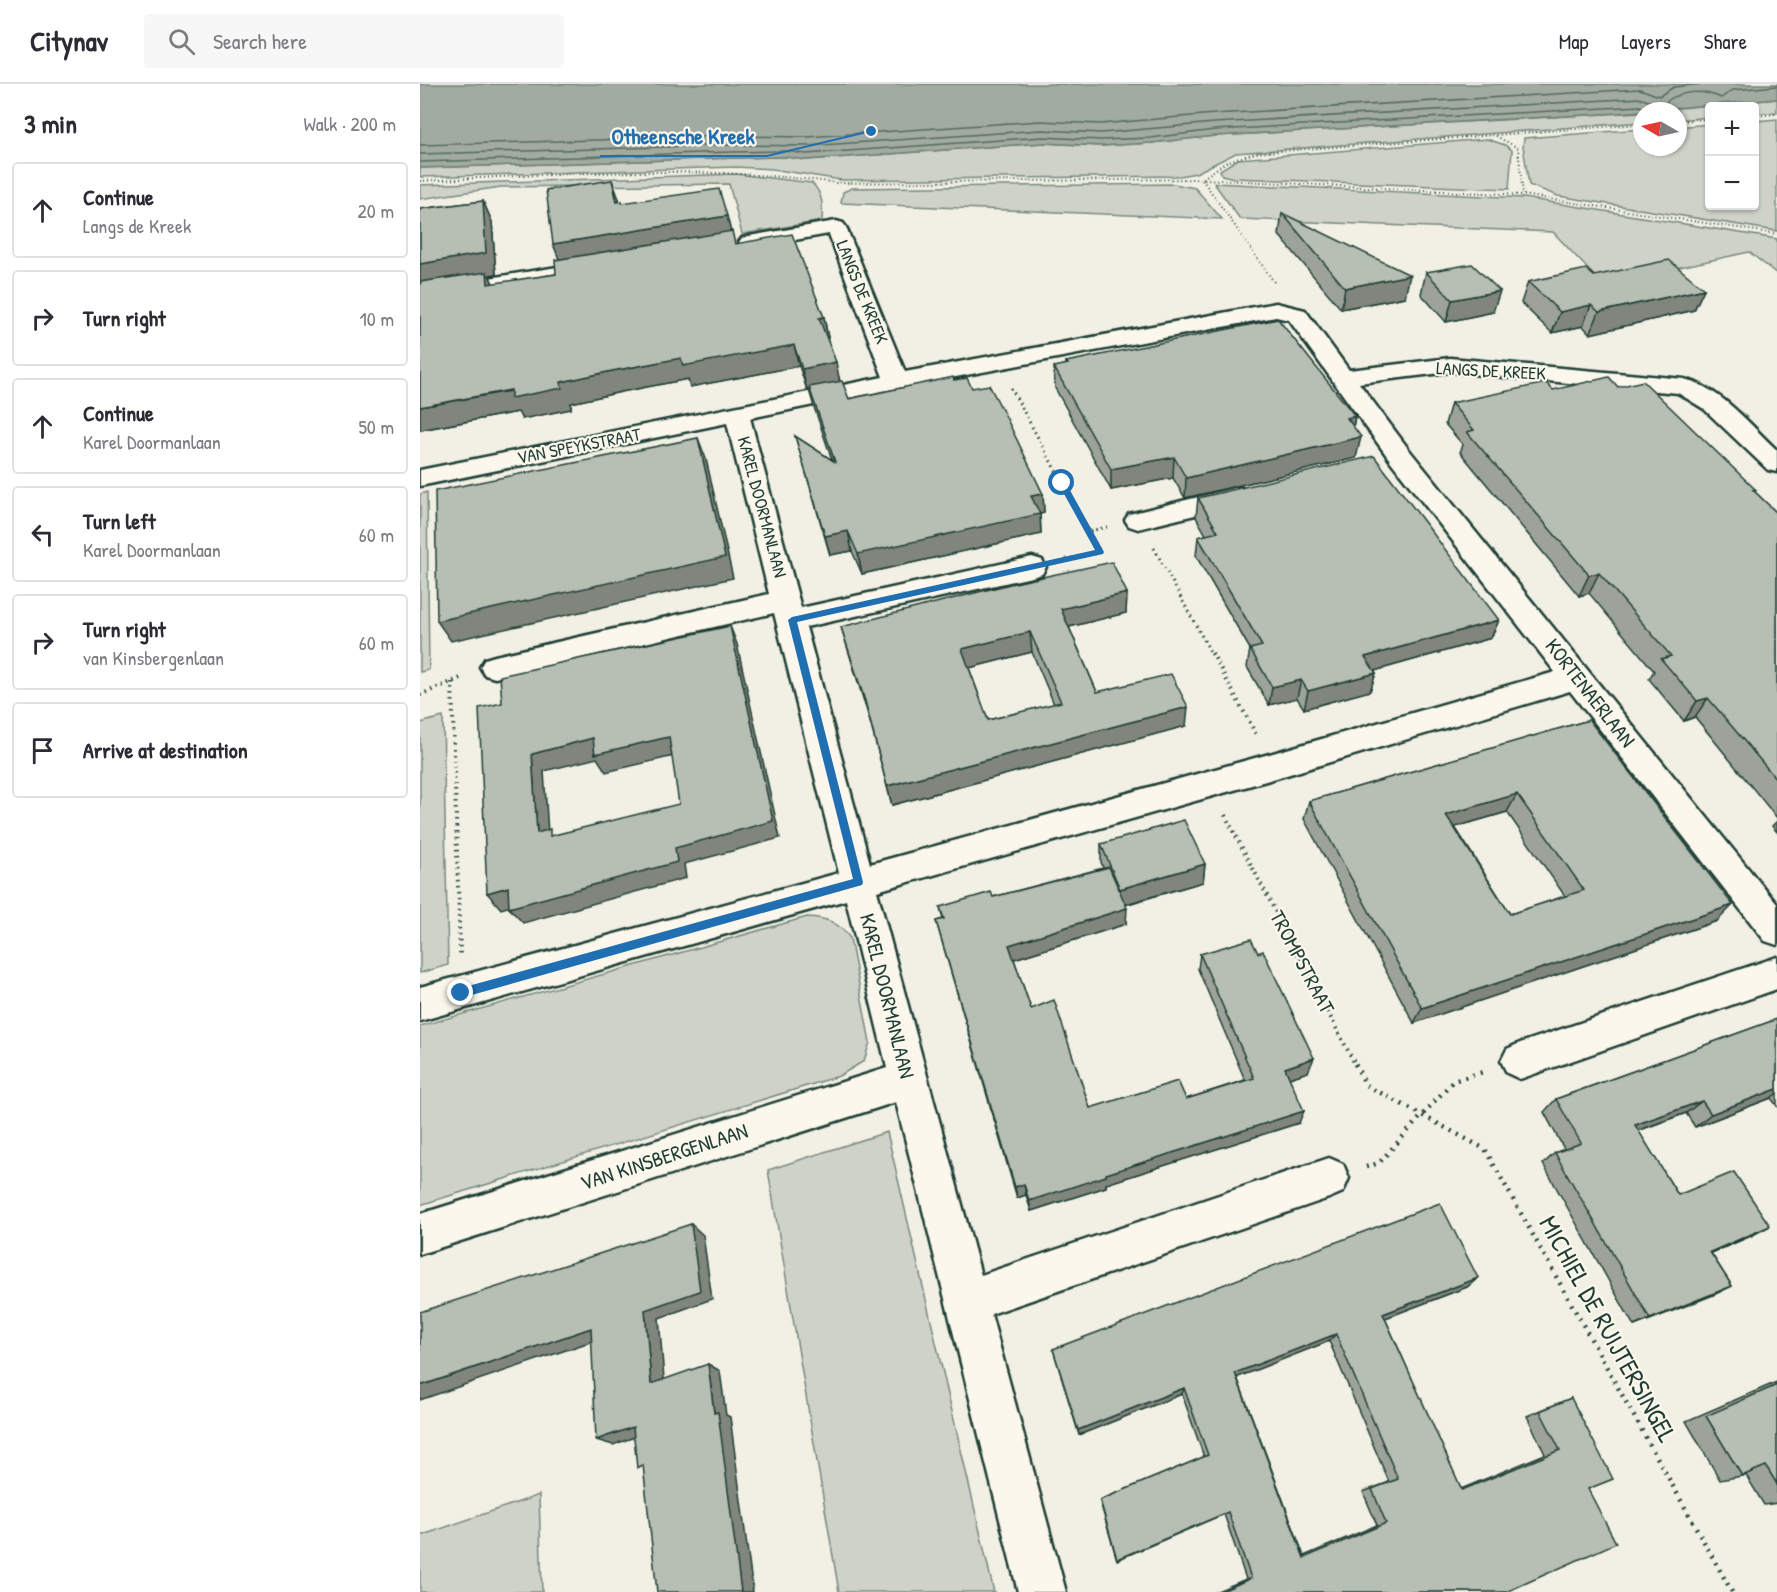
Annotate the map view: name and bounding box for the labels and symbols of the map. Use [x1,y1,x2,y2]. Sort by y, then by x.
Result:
north arrow [1633,102,1687,156]
callout: Otheensche Kreek [600,116,767,156]
text: Otheensche Kreek [611,121,755,151]
street label: LANGS DE KREEK [830,236,895,348]
street label: LANGS DE KREEK [1436,355,1547,386]
street label: VAN SPEYKSTRAAT [515,421,644,470]
street label: KAREL DOORMANLAAN [732,434,793,580]
route start [1048,469,1074,495]
street label: KORTENAERLAAN [1539,632,1642,753]
street label: TROMPSTRAAT [1263,905,1342,1019]
street label: KAREL DOORMANLAAN [853,910,922,1081]
route end [447,979,473,1005]
street label: VAN KINSBERGENLAAN [576,1116,751,1197]
street label: MICHIEL DE RUIJTERSINGEL [1532,1209,1685,1448]

